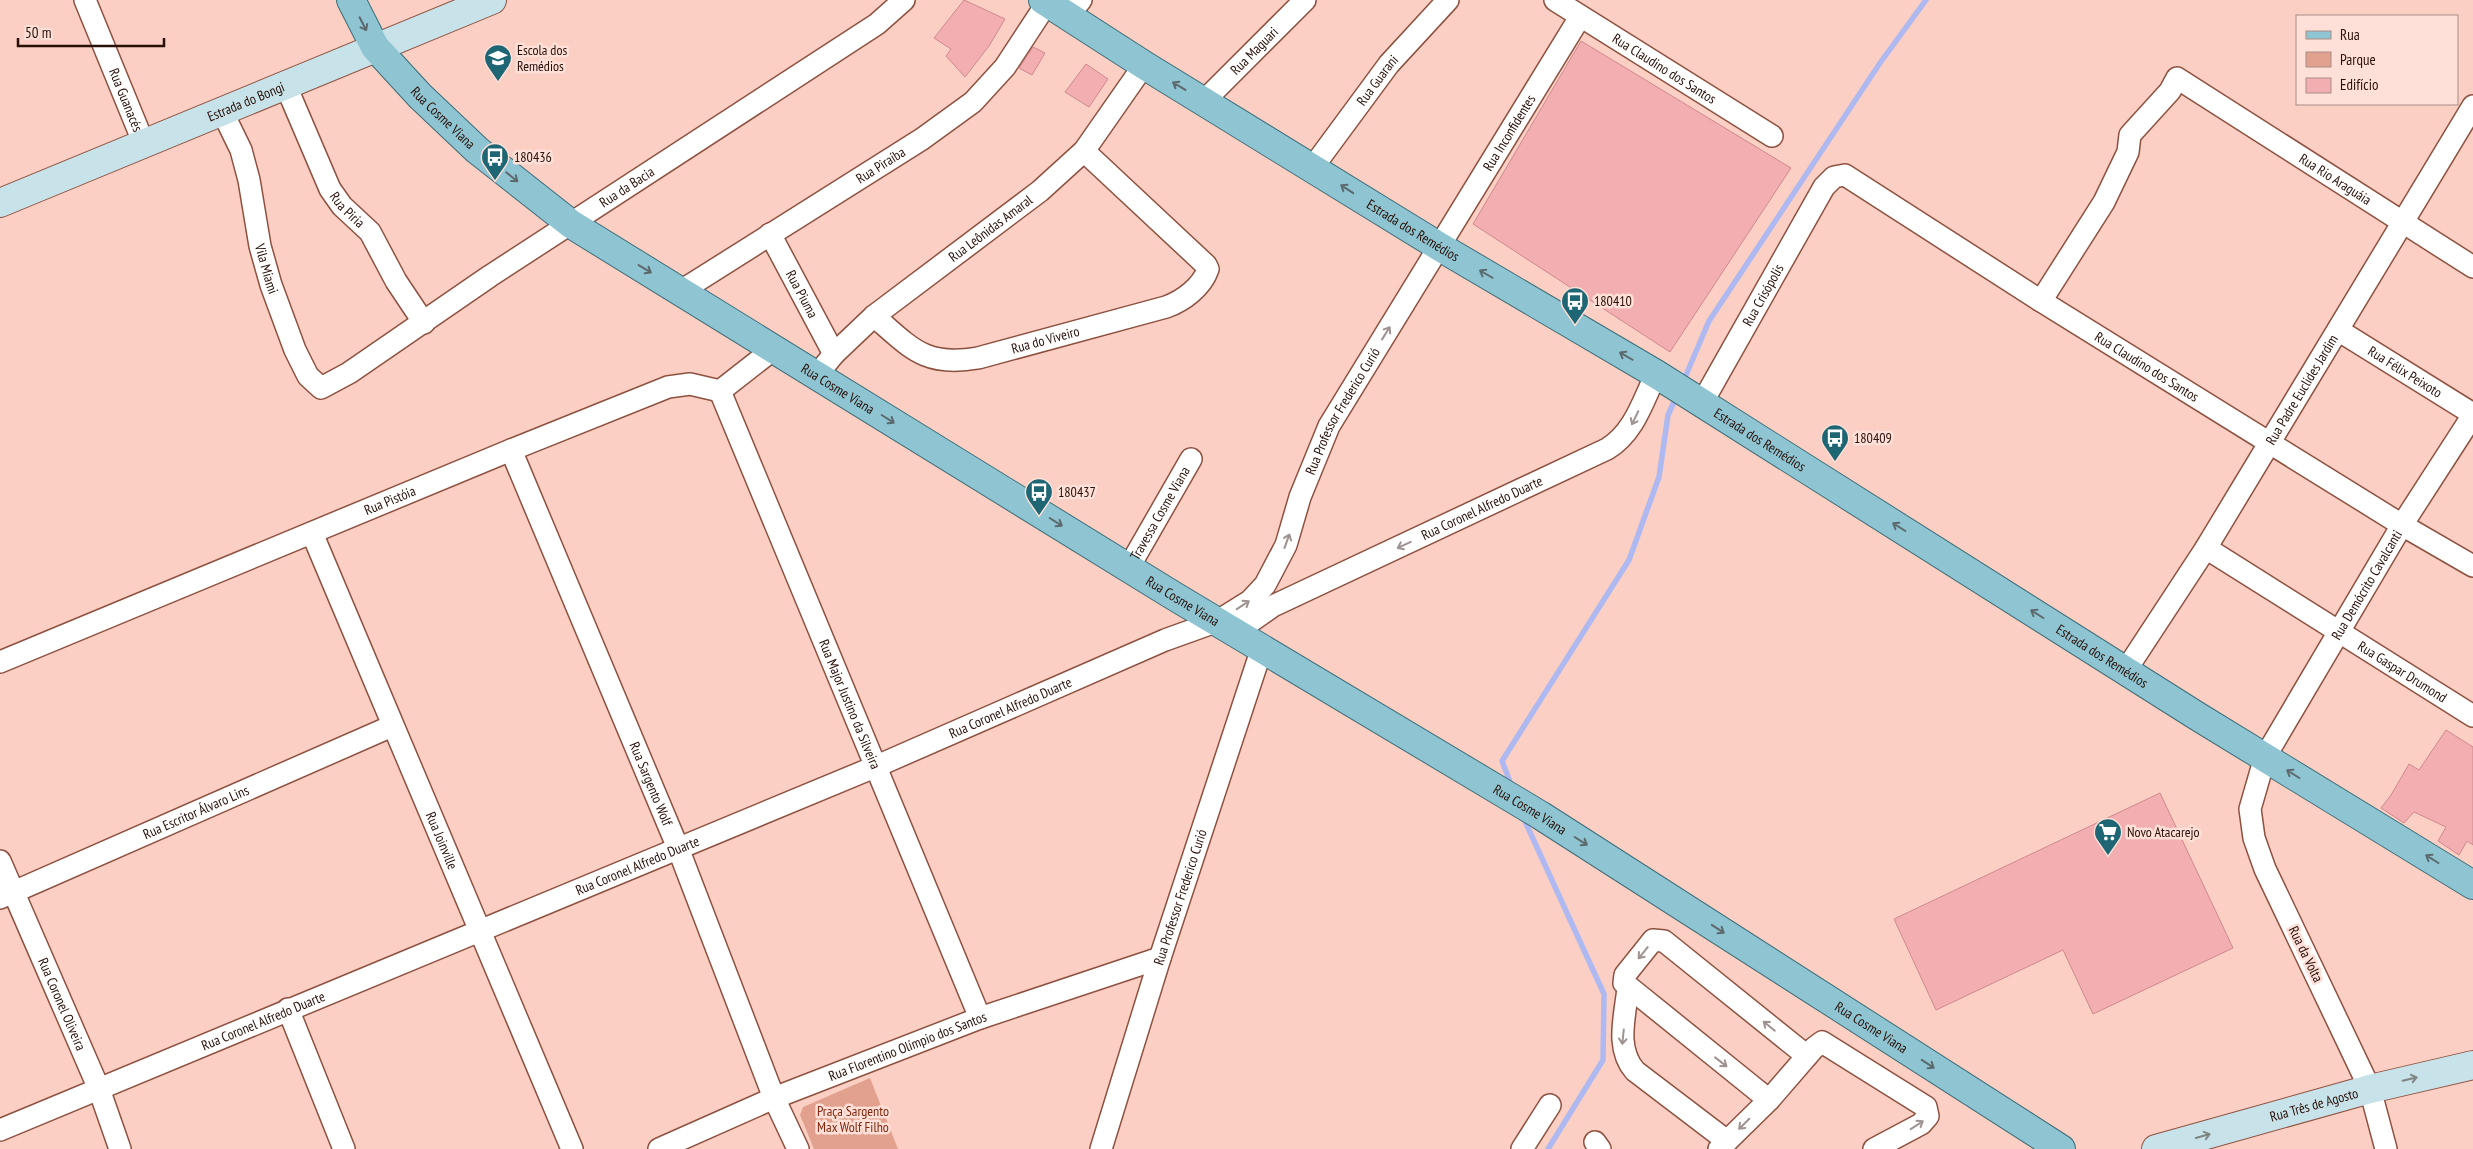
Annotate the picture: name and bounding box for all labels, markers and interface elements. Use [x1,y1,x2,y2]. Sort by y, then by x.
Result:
scale bar [18,15,164,47]
legend [2296,15,2458,105]
one-way arrow [358,16,368,31]
text: 50 m [25,23,51,42]
street label: Rua Maguari [1226,23,1282,79]
text: Rua [2340,25,2360,44]
street label: Rua Claudino dos Santos [1609,29,1720,108]
place label: Escola dos Remédios [517,41,567,75]
school or university icon: Escola dos Remédios [483,43,513,82]
text: Parque [2340,50,2376,69]
street label: Rua Guarani [1352,51,1402,109]
street label: Rua Guanacés [105,66,147,135]
text: Edifício [2340,75,2378,94]
street label: Estrada do Bongi [205,78,287,125]
one-way arrow [1173,80,1187,90]
street label: Rua Cosme Viana [407,83,479,153]
street label: Rua Inconfidentes [1479,91,1539,174]
bus stop icon: 180436 [480,142,510,181]
street label: Rua Piraíba [853,143,909,187]
place label: 180436 [514,148,552,166]
street label: Rua Rio Araguáia [2296,149,2375,209]
street label: Rua da Bacia [596,163,658,211]
one-way arrow [505,172,518,183]
one-way arrow [1341,184,1355,194]
street label: Rua Piria [326,188,369,232]
street label: Rua Leônidas Amaral [945,190,1037,266]
street label: Estrada dos Remédios [1364,195,1463,266]
street label: Vila Miami [251,241,282,296]
street label: Rua Crisópolis [1738,261,1788,329]
one-way arrow [638,265,652,275]
street label: Rua Piuma [782,267,822,321]
one-way arrow [1480,269,1494,279]
bus stop icon: 180410 [1560,286,1590,325]
place label: 180410 [1594,292,1632,310]
street label: Rua do Viveiro [1009,322,1081,358]
one-way arrow [1381,326,1392,340]
street label: Rua Claudino dos Santos [2091,328,2202,406]
street label: Rua Padre Euclides Jardim [2262,331,2342,448]
street label: Rua Félix Peixoto [2365,342,2445,402]
street label: Rua Professor Frederico Curió [1301,344,1384,477]
one-way arrow [1620,351,1634,361]
street label: Rua Cosme Viana [798,359,878,418]
street label: Estrada dos Remédios [1711,404,1809,476]
one-way arrow [1629,410,1639,425]
one-way arrow [881,413,895,424]
bus stop icon: 180409 [1820,423,1850,462]
place label: 180409 [1854,429,1892,447]
street label: Travessa Cosme Viana [1126,463,1194,563]
street label: Rua Coronel Alfredo Duarte [1418,471,1546,544]
bus stop icon: 180437 [1024,477,1054,516]
street label: Rua Pistóia [361,482,418,519]
place label: 180437 [1058,483,1096,501]
one-way arrow [1049,517,1063,527]
one-way arrow [1893,522,1907,532]
street label: Rua Demócrito Cavalcanti [2327,527,2406,643]
one-way arrow [1283,534,1292,550]
one-way arrow [1397,540,1412,550]
street label: Rua Cosme Viana [1143,572,1223,630]
one-way arrow [1236,600,1250,610]
one-way arrow [2030,608,2044,619]
street label: Estrada dos Remédios [2053,620,2152,692]
street label: Rua Major Justino da Silveira [815,637,885,772]
street label: Rua Gaspar Drumond [2354,637,2450,706]
street label: Rua Coronel Alfredo Duarte [946,673,1075,742]
street label: Rua Sargento Wolf [625,739,677,829]
one-way arrow [2287,769,2301,779]
street label: Rua Cosme Viana [1490,780,1570,839]
street label: Rua Escritor Álvaro Lins [140,781,252,843]
street label: Rua Joinville [422,809,462,872]
supermarket icon: Novo Atacarejo [2093,817,2123,856]
place label: Novo Atacarejo [2127,823,2200,841]
street label: Rua Professor Frederico Curió [1149,827,1211,967]
street label: Rua Coronel Alfredo Duarte [573,832,702,899]
one-way arrow [1574,836,1588,847]
one-way arrow [2425,854,2439,864]
street label: Rua da Volta [2285,923,2327,985]
one-way arrow [1711,924,1725,934]
one-way arrow [1637,946,1648,959]
street label: Rua Coronel Oliveira [34,955,90,1053]
street label: Rua Coronel Alfredo Duarte [199,987,328,1054]
street label: Rua Cosme Viana [1832,997,1911,1057]
street label: Rua Florentino Olímpio dos Santos [826,1007,989,1085]
one-way arrow [1763,1020,1776,1031]
one-way arrow [1618,1028,1628,1044]
one-way arrow [1715,1056,1728,1067]
one-way arrow [1921,1059,1935,1069]
one-way arrow [2402,1074,2418,1083]
street label: Rua Três de Agosto [2268,1084,2360,1126]
park label: Praça Sargento Max Wolf Filho [817,1102,889,1136]
one-way arrow [1738,1118,1750,1130]
one-way arrow [1910,1120,1924,1131]
one-way arrow [2194,1130,2210,1140]

